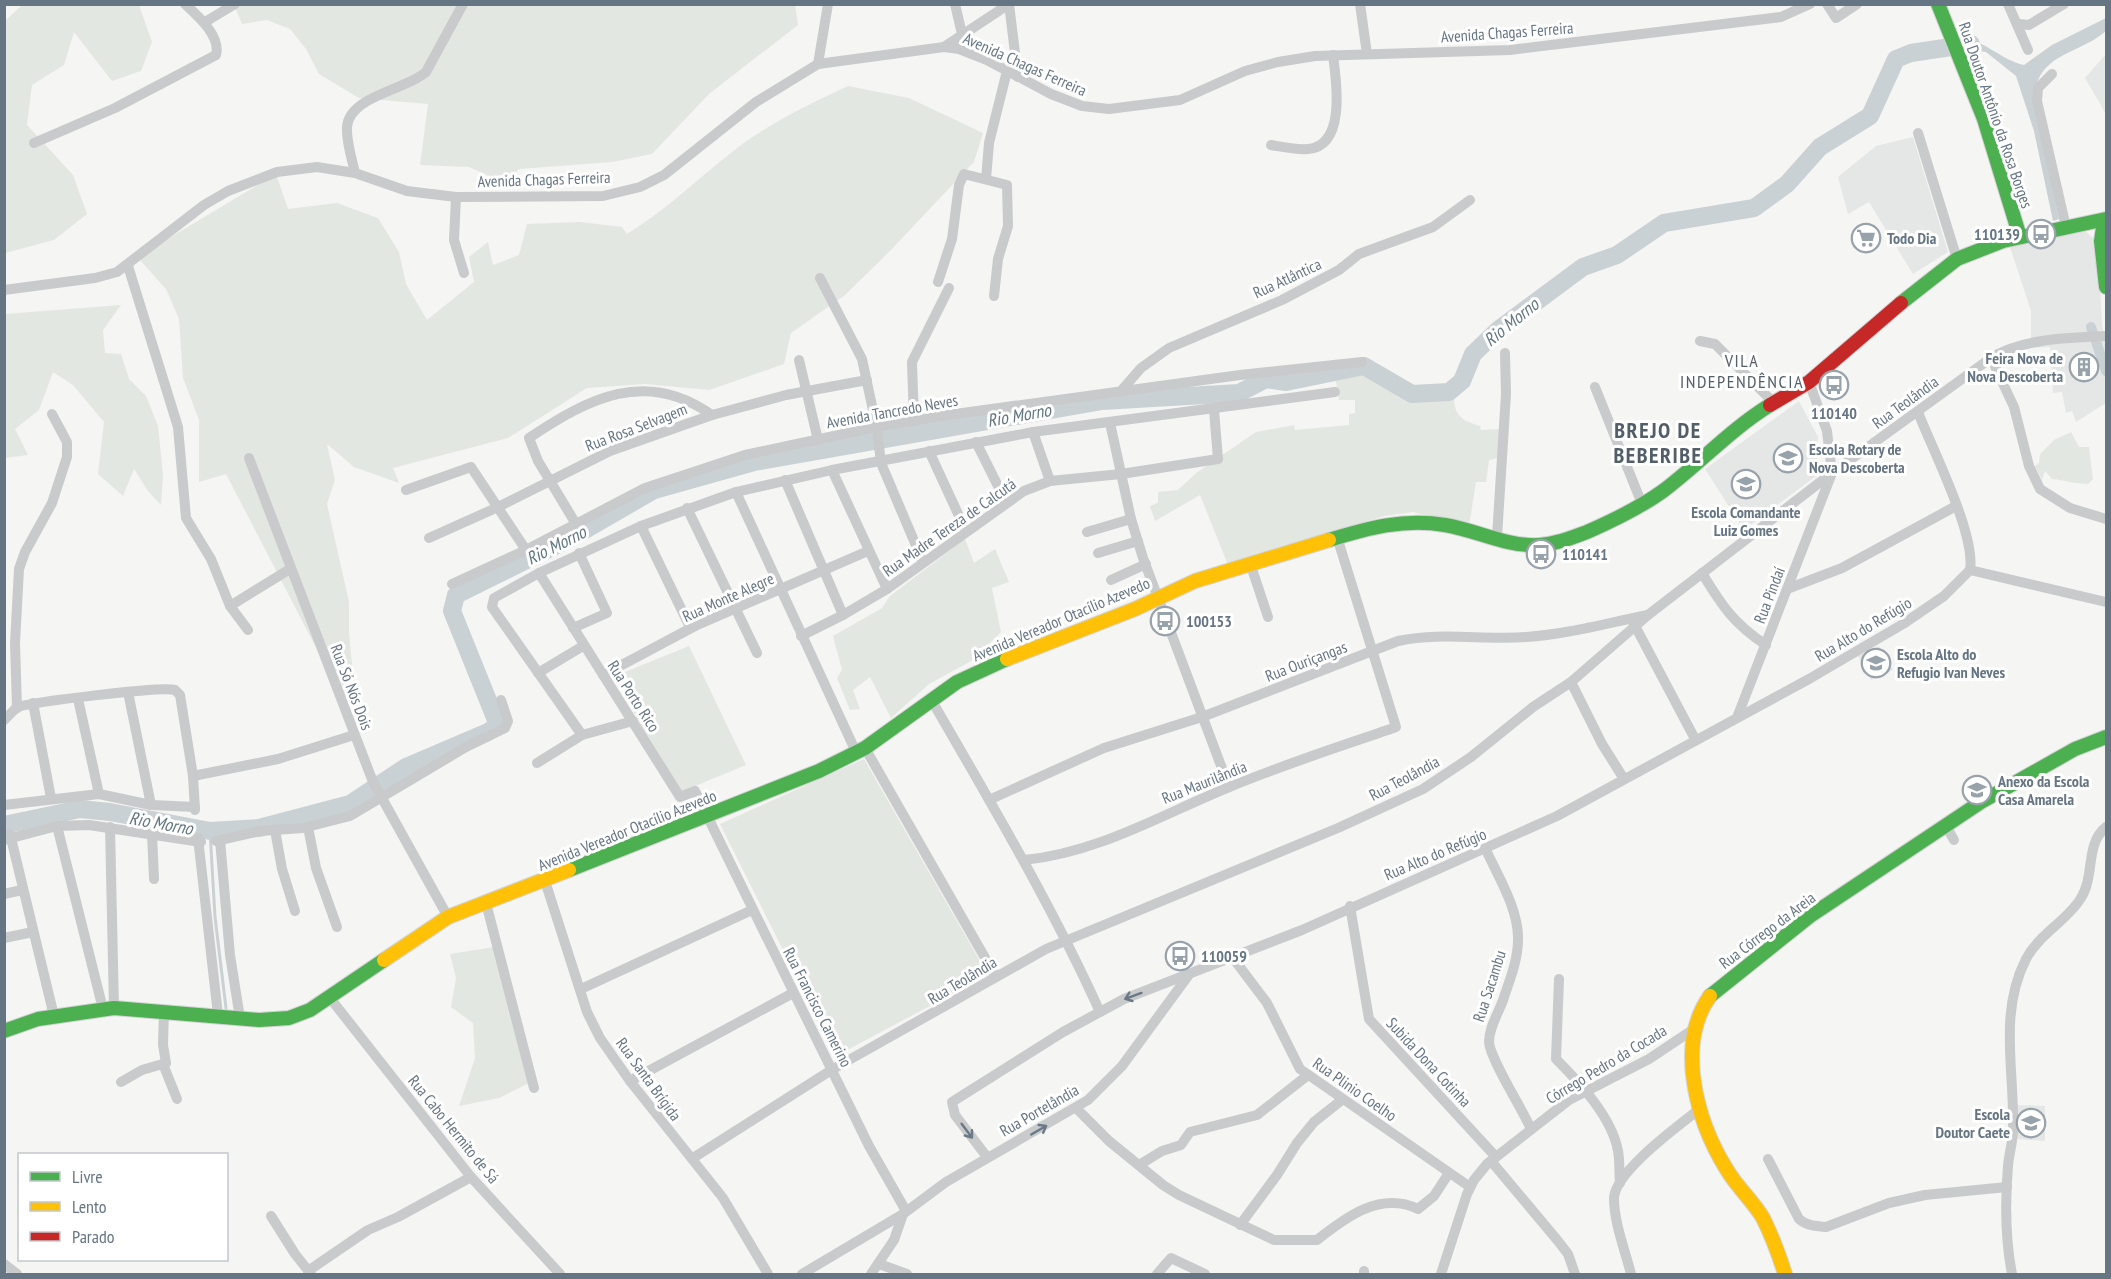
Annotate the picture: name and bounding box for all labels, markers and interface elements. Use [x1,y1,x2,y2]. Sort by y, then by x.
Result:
street label: Avenida Chagas Ferreira [1440,17,1574,47]
street label: Rua Doutor Antônio da Rosa Borges [1955,19,2037,211]
street label: Avenida Chagas Ferreira [960,28,1090,100]
street label: Avenida Chagas Ferreira [477,167,611,191]
bus stop icon: 110139 [2025,218,2057,250]
supermarket icon: Todo Dia [1850,222,1882,254]
place label: 110139 [1974,224,2020,244]
place label: Todo Dia [1887,228,1937,248]
street label: Rua Atlântica [1250,254,1324,302]
water label: Rio Morno [1479,292,1544,351]
place label: Feira Nova de Nova Descoberta [1967,348,2063,386]
district label: VILA INDEPENDÊNCIA [1680,349,1804,393]
building icon: Feira Nova de Nova Descoberta [2068,351,2100,383]
bus stop icon: 110140 [1818,369,1850,401]
street label: Rua Teolândia [1868,371,1942,433]
street label: Avenida Tancredo Neves [825,390,959,432]
street label: Rua Rosa Selvagem [582,398,690,456]
water label: Rio Morno [985,398,1054,432]
place label: 110140 [1811,403,1857,423]
district label: BREJO DE BEBERIBE [1613,416,1703,469]
place label: Escola Rotary de Nova Descoberta [1809,439,1905,477]
school or university icon: Escola Rotary de Nova Descoberta [1772,442,1804,474]
school or university icon: Escola Comandante Luiz Gomes [1730,468,1762,500]
street label: Rua Madre Tereza de Calcutá [879,473,1019,581]
place label: Escola Comandante Luiz Gomes [1691,502,1801,540]
water label: Rio Morno [522,520,591,570]
bus stop icon: 110141 [1525,538,1557,570]
place label: 110141 [1562,544,1608,564]
street label: Rua Pindaí [1749,563,1789,626]
street label: Rua Monte Alegre [679,568,777,626]
street label: Avenida Vereador Otacílio Azevedo [969,573,1153,665]
street label: Rua Alto do Refúgio [1811,592,1915,666]
bus stop icon: 100153 [1149,605,1181,637]
place label: 100153 [1186,611,1232,631]
street label: Rua Ouriçangas [1262,636,1350,686]
street label: Rua Só Nós Dois [327,641,377,733]
place label: Escola Alto do Refugio Ivan Neves [1897,644,2005,682]
school or university icon: Escola Alto do Refugio Ivan Neves [1860,647,1892,679]
street label: Rua Porto Rico [604,657,664,735]
street label: Rua Teolândia [1365,751,1443,805]
street label: Rua Maurilândia [1159,756,1249,808]
place label: Anexo da Escola Casa Amarela [1997,771,2090,809]
school or university icon: Anexo da Escola Casa Amarela [1961,774,1993,806]
street label: Avenida Vereador Otacílio Azevedo [535,785,719,875]
water label: Rio Morno [127,806,196,840]
street label: Rua Alto do Refúgio [1381,823,1489,885]
street label: Rua Córrego da Areia [1715,887,1819,973]
bus stop icon: 110059 [1164,940,1196,972]
street label: Rua Francisco Camerino [779,944,857,1070]
place label: 110059 [1201,946,1247,966]
street label: Rua Sacambu [1468,948,1510,1024]
street label: Rua Teolândia [924,952,1000,1008]
one-way arrow [1124,991,1143,1002]
street label: Subida Dona Cotinha [1382,1013,1476,1111]
street label: Córrego Pedro da Cocada [1542,1020,1670,1108]
street label: Rua Santa Brígida [612,1033,686,1125]
street label: Rua Plinio Coelho [1309,1053,1401,1125]
street label: Rua Cabo Hermito de Sá [404,1071,504,1187]
street label: Rua Portelândia [996,1079,1082,1141]
place label: Escola Doutor Caete [1935,1104,2010,1142]
school or university icon: Escola Doutor Caete [2015,1107,2047,1139]
one-way arrow [960,1122,973,1138]
one-way arrow [1030,1124,1047,1136]
legend [18,1153,228,1261]
text: Livre [72,1165,103,1188]
text: Lento [72,1195,107,1218]
text: Parado [72,1225,115,1248]

